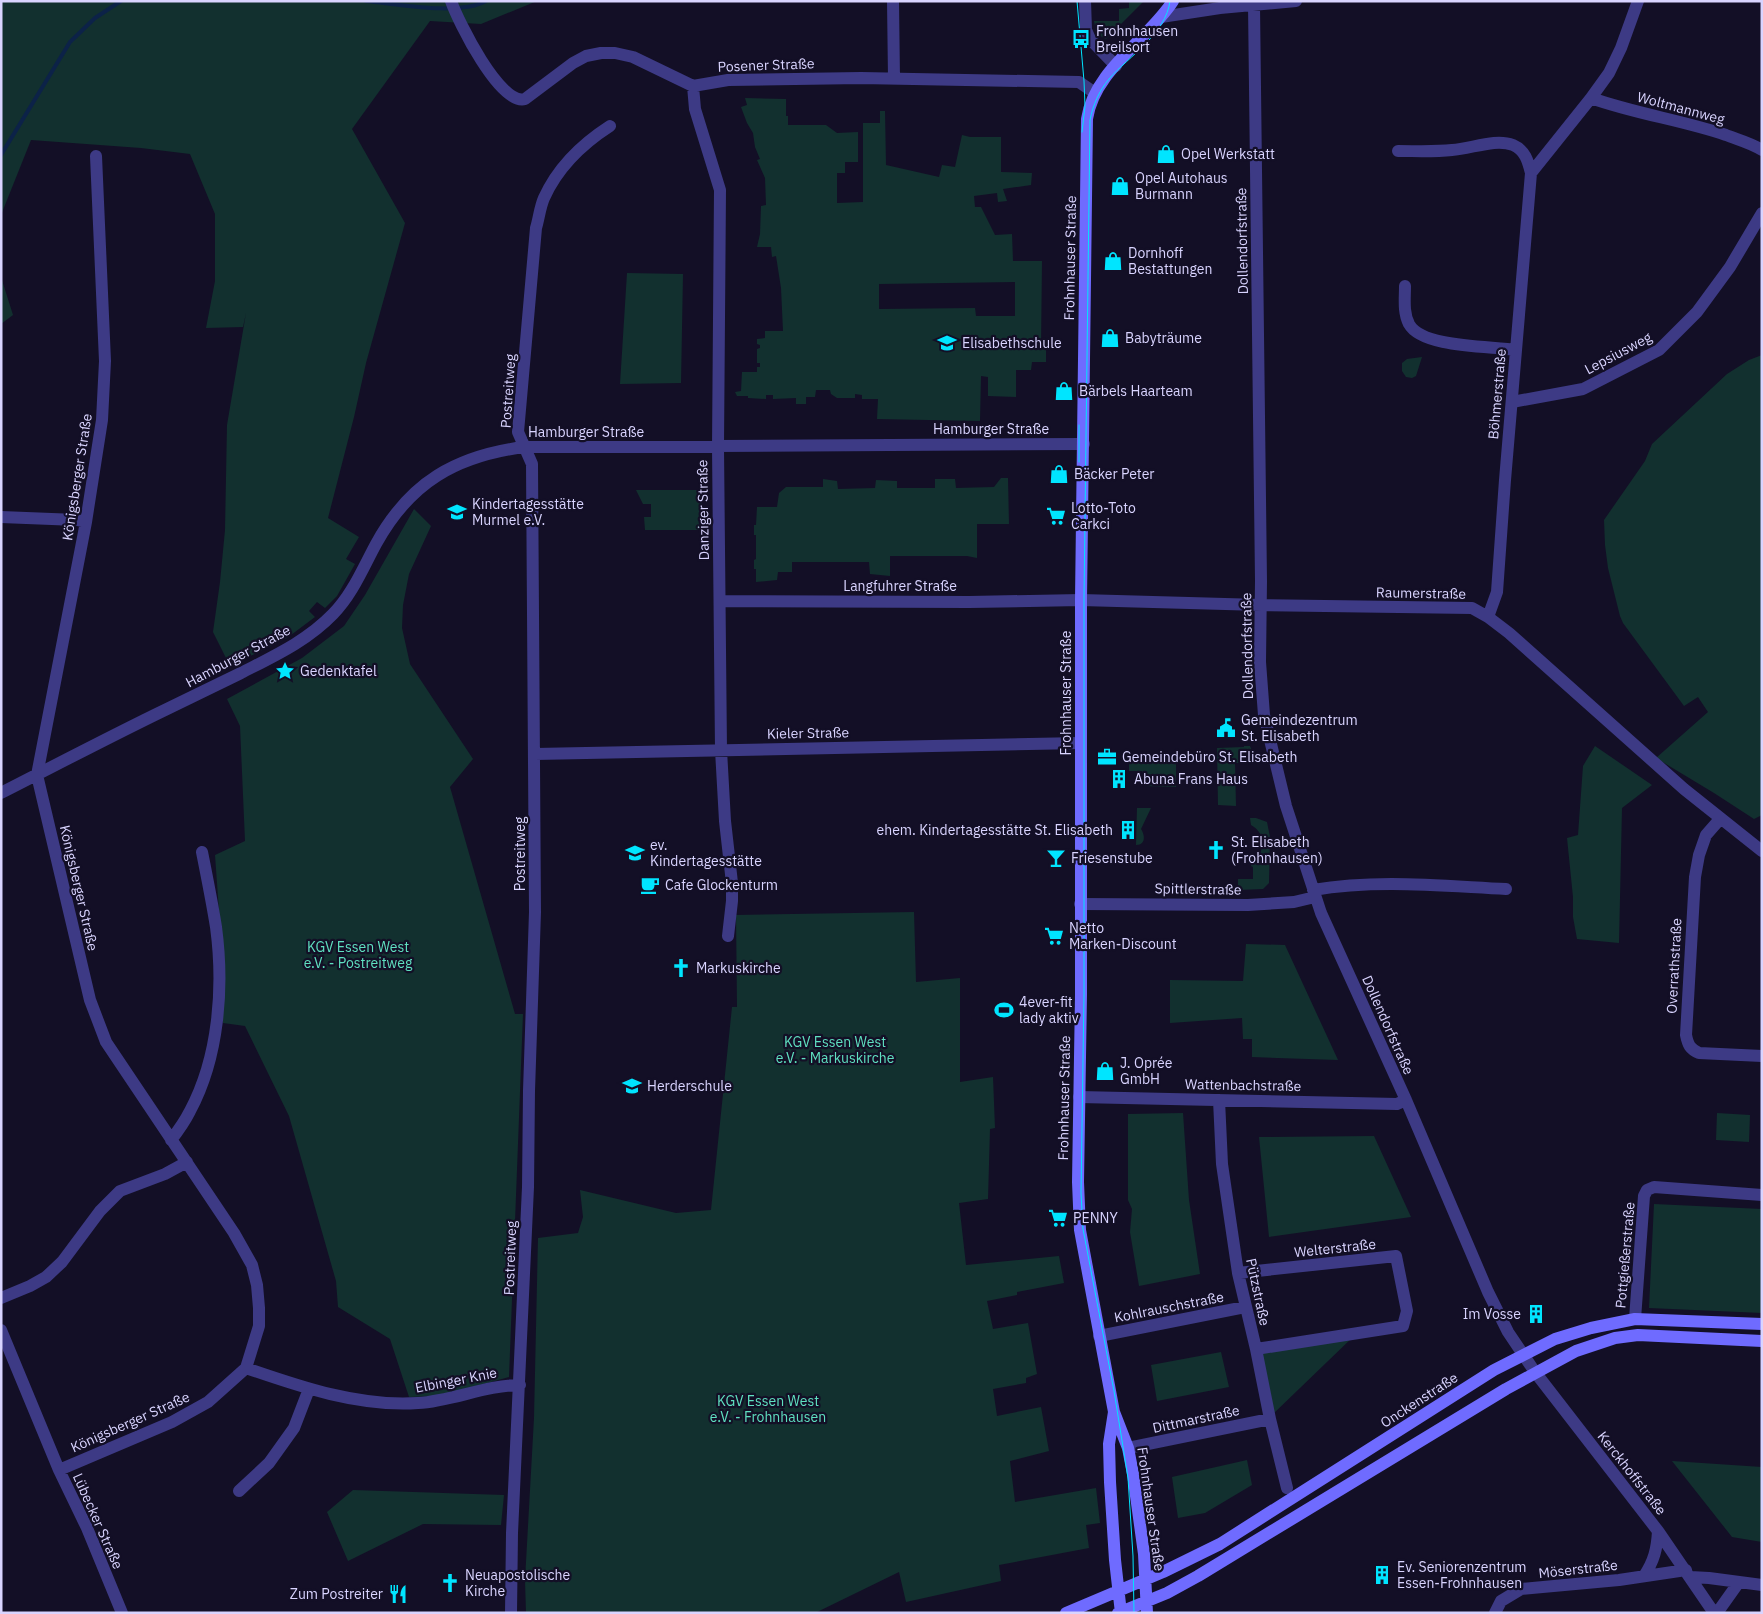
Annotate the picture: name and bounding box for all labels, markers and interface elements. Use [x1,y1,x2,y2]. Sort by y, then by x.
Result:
place label: Frohnhausen Breilsort [1096,22,1178,56]
bus stop icon: Frohnhausen Breilsort [1070,28,1092,50]
street label: Posener Straße [717,54,815,76]
street label: Woltmannweg [1635,88,1727,129]
shop icon: Opel Werkstatt [1155,143,1177,165]
place label: Opel Werkstatt [1181,145,1275,163]
place label: Opel Autohaus Burmann [1135,169,1228,203]
shop icon: Opel Autohaus Burmann [1109,175,1131,197]
street label: Dollendorfstraße [1232,187,1252,295]
street label: Frohnhauser Straße [1060,195,1080,321]
place label: Dornhoff Bestattungen [1128,244,1213,278]
shop icon: Dornhoff Bestattungen [1102,250,1124,272]
shop icon: Babyträume [1099,327,1121,349]
street label: Lepsiusweg [1581,328,1655,378]
place label: Babyträume [1125,329,1202,347]
school or university icon: Elisabethschule [936,332,958,354]
place label: Elisabethschule [962,334,1062,352]
street label: Böhmerstraße [1484,348,1510,440]
street label: Postreitweg [496,353,520,429]
shop icon: Bärbels Haarteam [1053,380,1075,402]
place label: Bärbels Haarteam [1079,382,1193,400]
street label: Königsberger Straße [58,412,96,542]
street label: Hamburger Straße [933,420,1049,438]
street label: Hamburger Straße [528,423,644,441]
street label: Danziger Straße [693,459,713,560]
shop icon: Bäcker Peter [1048,463,1070,485]
place label: Bäcker Peter [1074,465,1155,483]
place label: Kindertagesstätte Murmel e.V. [472,495,584,529]
place label: Lotto-Toto Carkci [1071,499,1136,533]
school or university icon: Kindertagesstätte Murmel e.V. [446,501,468,523]
supermarket icon: Lotto-Toto Carkci [1045,505,1067,527]
street label: Langfuhrer Straße [843,577,957,595]
street label: Raumerstraße [1376,583,1467,603]
street label: Dollendorfstraße [1237,592,1257,700]
street label: Hamburger Straße [182,621,294,691]
street label: Frohnhauser Straße [1057,630,1075,755]
place icon: Gedenktafel [274,660,296,682]
place label: Gedenktafel [300,662,377,680]
place label: Gemeindezentrum St. Elisabeth [1241,711,1358,745]
public building icon: Gemeindezentrum St. Elisabeth [1215,717,1237,739]
street label: Kieler Straße [767,723,850,743]
office icon: Gemeindebüro St. Elisabeth [1096,746,1118,768]
place label: Gemeindebüro St. Elisabeth [1122,748,1297,766]
building icon: Abuna Frans Haus [1108,768,1130,790]
place label: Abuna Frans Haus [1134,770,1248,788]
street label: Postreitweg [511,816,529,891]
building icon: ehem. Kindertagesstätte St. Elisabeth [1117,819,1139,841]
place label: ehem. Kindertagesstätte St. Elisabeth [877,821,1113,839]
street label: Königsberger Straße [56,823,102,953]
place label: St. Elisabeth (Frohnhausen) [1231,833,1323,867]
place label: ev. Kindertagesstätte [650,836,762,870]
church icon: St. Elisabeth (Frohnhausen) [1205,839,1227,861]
school or university icon: ev. Kindertagesstätte [624,842,646,864]
bar icon: Friesenstube [1045,847,1067,869]
place label: Friesenstube [1071,849,1153,867]
cafe icon: Cafe Glockenturm [639,874,661,896]
place label: Cafe Glockenturm [665,876,778,894]
street label: Spittlerstraße [1154,879,1242,899]
street label: Overrathstraße [1663,917,1686,1014]
place label: Netto Marken-Discount [1069,919,1177,953]
supermarket icon: Netto Marken-Discount [1043,925,1065,947]
park label: KGV Essen West e.V. - Postreitweg [304,938,413,972]
church icon: Markuskirche [670,957,692,979]
place label: Markuskirche [696,959,781,977]
street label: Dollendorfstraße [1358,972,1418,1078]
place label: 4ever-fit lady aktiv [1019,993,1079,1027]
sports icon: 4ever-fit lady aktiv [993,999,1015,1021]
park label: KGV Essen West e.V. - Markuskirche [776,1033,895,1067]
street label: Frohnhauser Straße [1054,1035,1074,1161]
place label: J. Oprée GmbH [1120,1054,1173,1088]
shop icon: J. Oprée GmbH [1094,1060,1116,1082]
school or university icon: Herderschule [621,1075,643,1097]
street label: Wattenbachstraße [1185,1075,1302,1095]
place label: Herderschule [647,1077,732,1095]
street label: Pottgießerstraße [1611,1201,1639,1309]
supermarket icon: PENNY [1047,1207,1069,1229]
place label: PENNY [1073,1209,1118,1227]
street label: Postreitweg [500,1220,520,1296]
street label: Welterstraße [1293,1235,1377,1261]
street label: Pützstraße [1242,1257,1274,1328]
street label: Kohlrauschstraße [1113,1287,1226,1326]
building icon: Im Vosse [1525,1303,1547,1325]
place label: Im Vosse [1463,1305,1521,1323]
street label: Elbinger Knie [414,1363,499,1397]
street label: Onckenstraße [1377,1368,1461,1432]
street label: Königsberger Straße [68,1388,193,1456]
park label: KGV Essen West e.V. - Frohnhausen [710,1392,826,1426]
street label: Dittmarstraße [1151,1401,1241,1437]
street label: Kerckhoffstraße [1594,1428,1670,1519]
street label: Frohnhauser Straße [1133,1446,1169,1572]
street label: Lübecker Straße [69,1470,127,1572]
street label: Möserstraße [1537,1556,1619,1582]
place label: Ev. Seniorenzentrum Essen-Frohnhausen [1397,1558,1527,1592]
building icon: Ev. Seniorenzentrum Essen-Frohnhausen [1371,1564,1393,1586]
place label: Neuapostolische Kirche [465,1566,571,1600]
church icon: Neuapostolische Kirche [439,1572,461,1594]
restaurant icon: Zum Postreiter [387,1583,409,1605]
place label: Zum Postreiter [290,1585,383,1603]

